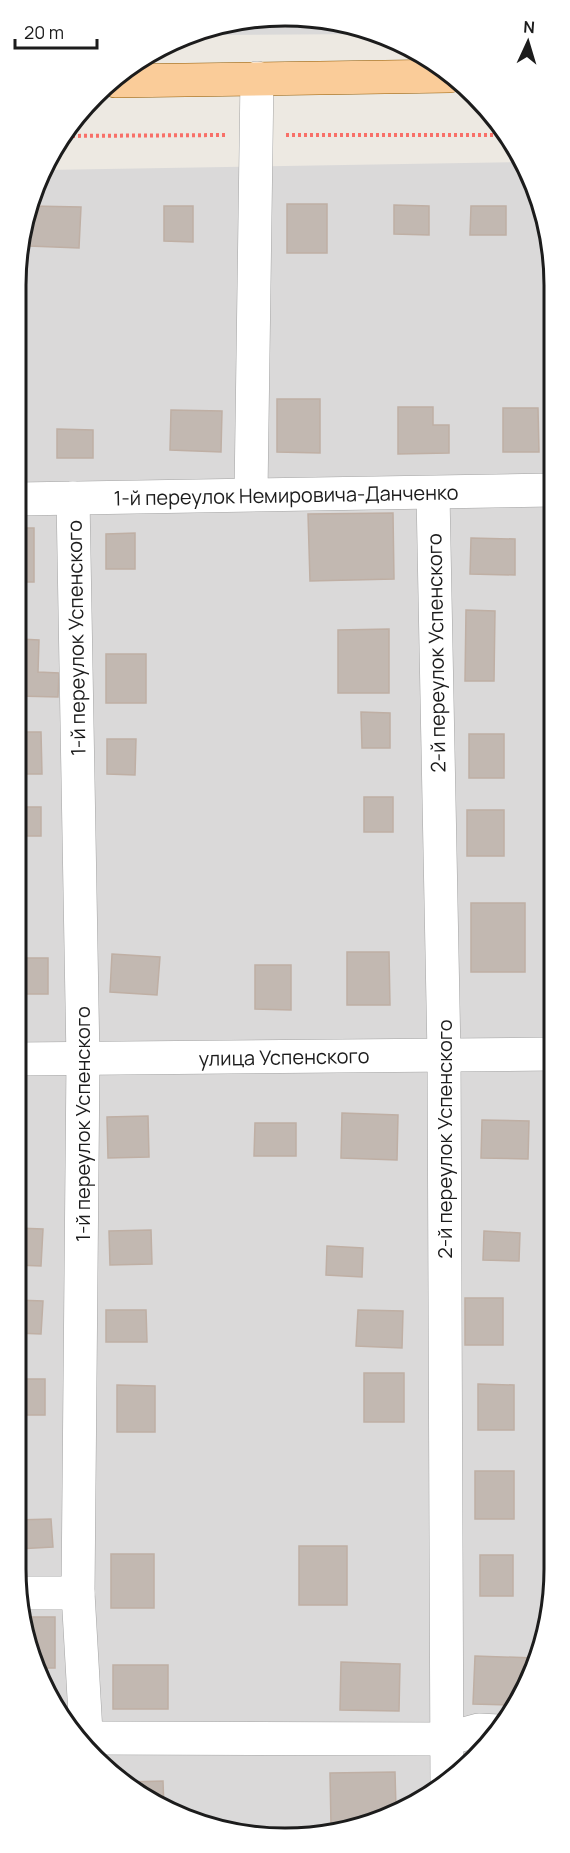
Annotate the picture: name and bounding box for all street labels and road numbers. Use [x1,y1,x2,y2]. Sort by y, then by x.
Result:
street label: 1-й переулок Немировича-Данченко [113,478,459,512]
street label: 1-й переулок Успенского [60,520,92,756]
street label: 2-й переулок Успенского [420,533,452,773]
street label: 1-й переулок Успенского [69,1006,96,1242]
street label: 2-й переулок Успенского [431,1019,458,1259]
street label: улица Успенского [198,1042,370,1072]

